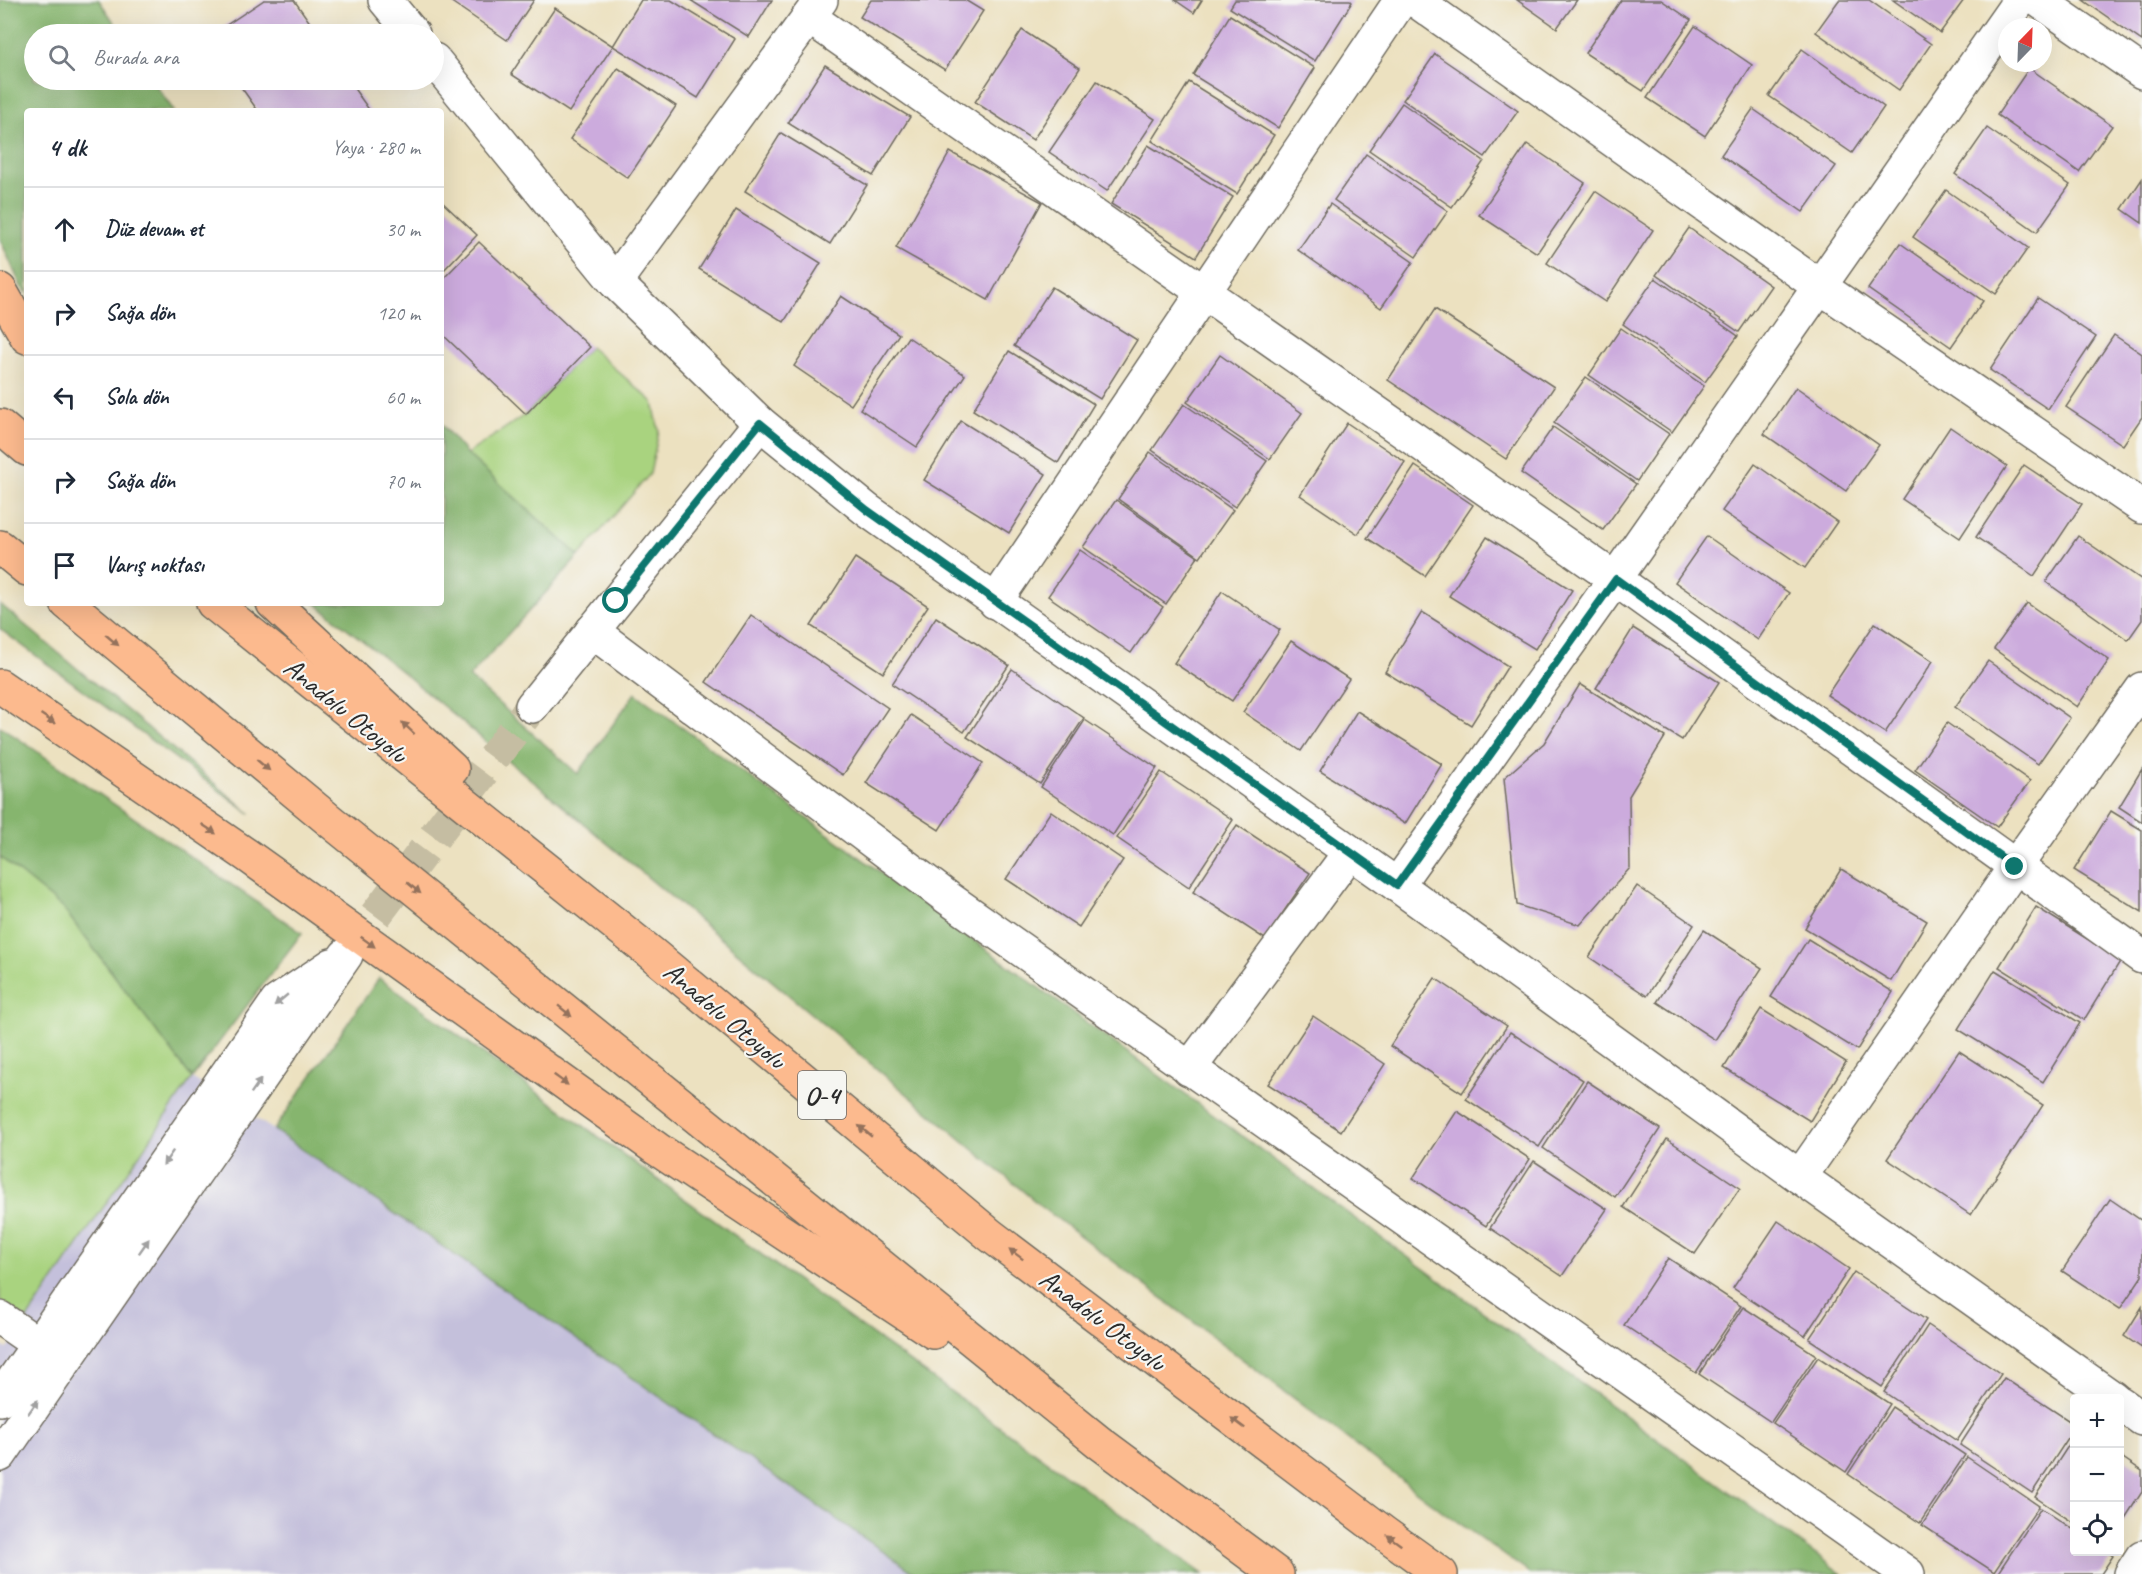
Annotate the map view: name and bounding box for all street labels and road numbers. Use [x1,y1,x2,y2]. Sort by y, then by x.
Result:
street label: Anadolu Otoyolu [277,649,416,772]
street label: Anadolu Otoyolu [656,954,795,1078]
road number: O-4 [798,1071,846,1119]
street label: Anadolu Otoyolu [1033,1261,1175,1380]

